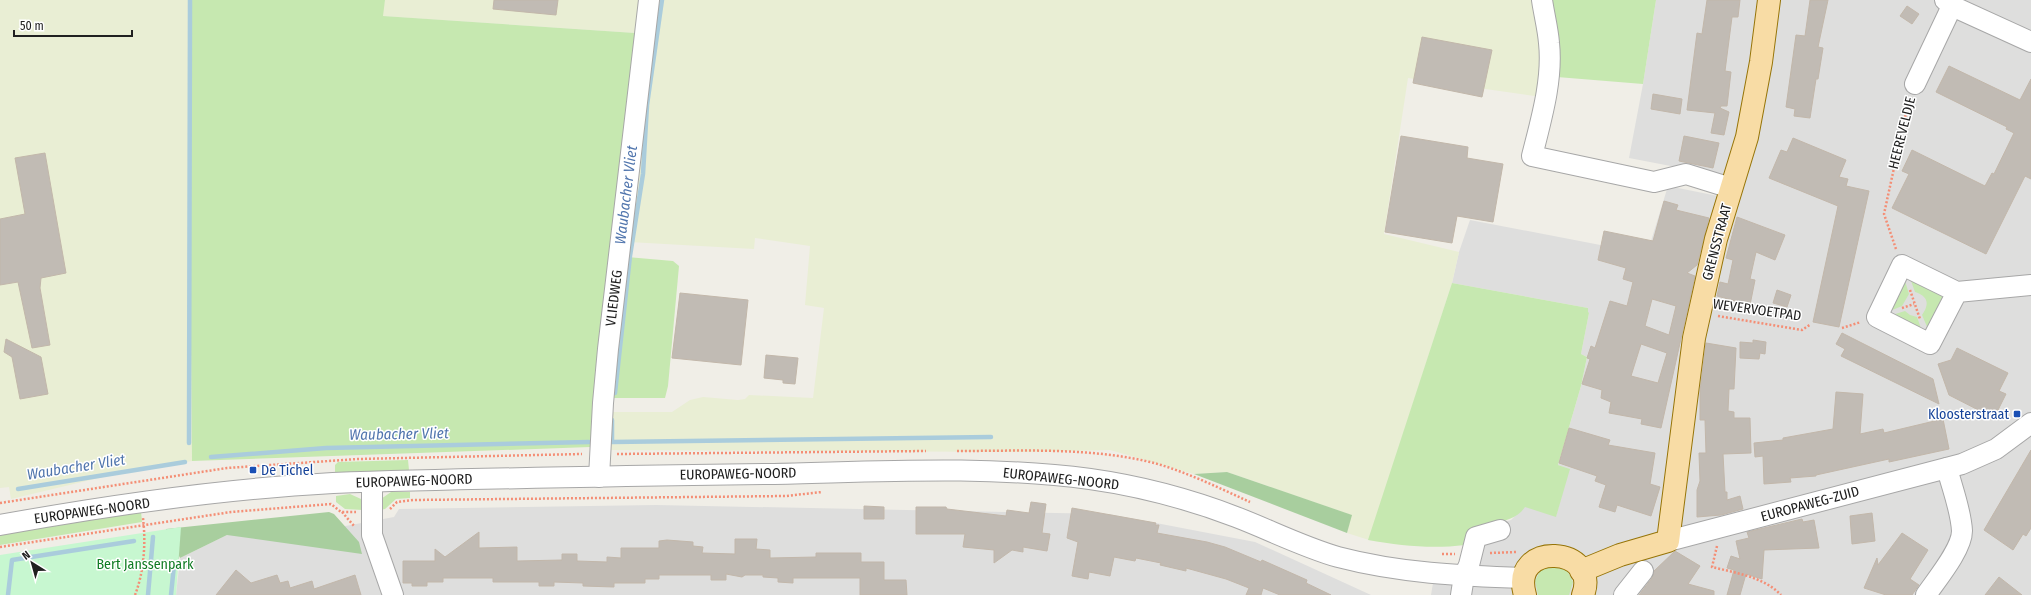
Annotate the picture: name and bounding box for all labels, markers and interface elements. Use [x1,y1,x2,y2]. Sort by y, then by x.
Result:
scale bar [14,12,132,38]
text: 50 m [20,19,44,33]
street label: HEEREVELDJE [1885,95,1919,171]
water label: Waubacher Vliet [611,144,641,245]
street label: GRENSSTRAAT [1699,201,1736,282]
street label: VLIEDWEG [602,269,626,327]
street label: WEVERVOETPAD [1712,295,1802,325]
place label: Kloosterstraat [1928,406,2009,423]
marker: Kloosterstraat [2012,409,2022,419]
water label: Waubacher Vliet [349,424,449,444]
water label: Waubacher Vliet [25,450,127,484]
place label: De Tichel [261,462,314,479]
street label: EUROPAWEG-NOORD [679,464,797,484]
street label: EUROPAWEG-NOORD [1002,464,1120,494]
marker: De Tichel [248,465,258,475]
street label: EUROPAWEG-NOORD [355,470,473,492]
street label: EUROPAWEG-ZUID [1759,483,1861,525]
street label: EUROPAWEG-NOORD [33,494,151,528]
north arrow [12,543,52,583]
text: N [20,548,33,563]
park label: Bert Janssenpark [96,556,194,573]

